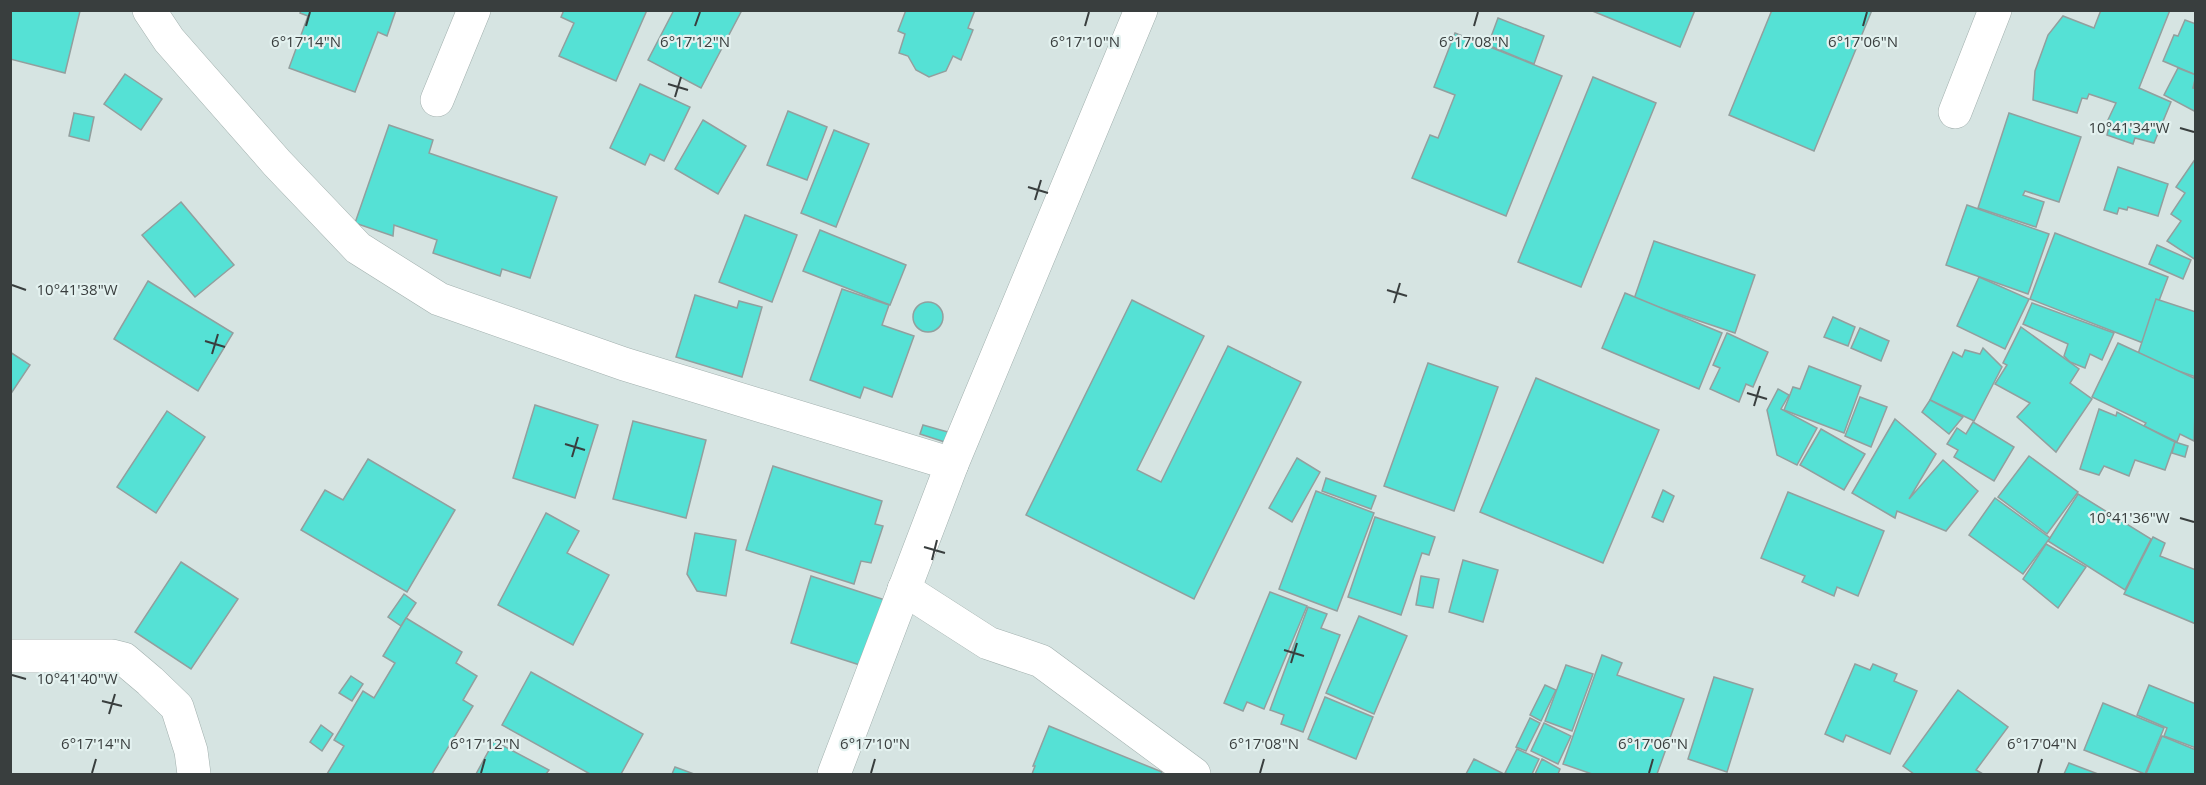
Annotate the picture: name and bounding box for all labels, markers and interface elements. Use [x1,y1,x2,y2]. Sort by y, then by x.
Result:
text: 6°17'14"N [271,31,341,51]
text: 6°17'12"N [660,31,730,51]
text: 6°17'10"N [1050,31,1120,51]
text: 6°17'08"N [1439,31,1509,51]
text: 6°17'06"N [1828,31,1898,51]
text: 10°41'34"W [2089,117,2170,137]
text: 10°41'38"W [37,279,118,299]
text: 10°41'36"W [2089,507,2170,527]
text: 10°41'40"W [37,668,118,688]
text: 6°17'14"N [61,733,131,753]
text: 6°17'12"N [450,733,520,753]
text: 6°17'10"N [840,733,910,753]
text: 6°17'08"N [1229,733,1299,753]
text: 6°17'06"N [1618,733,1688,753]
text: 6°17'04"N [2007,733,2077,753]

